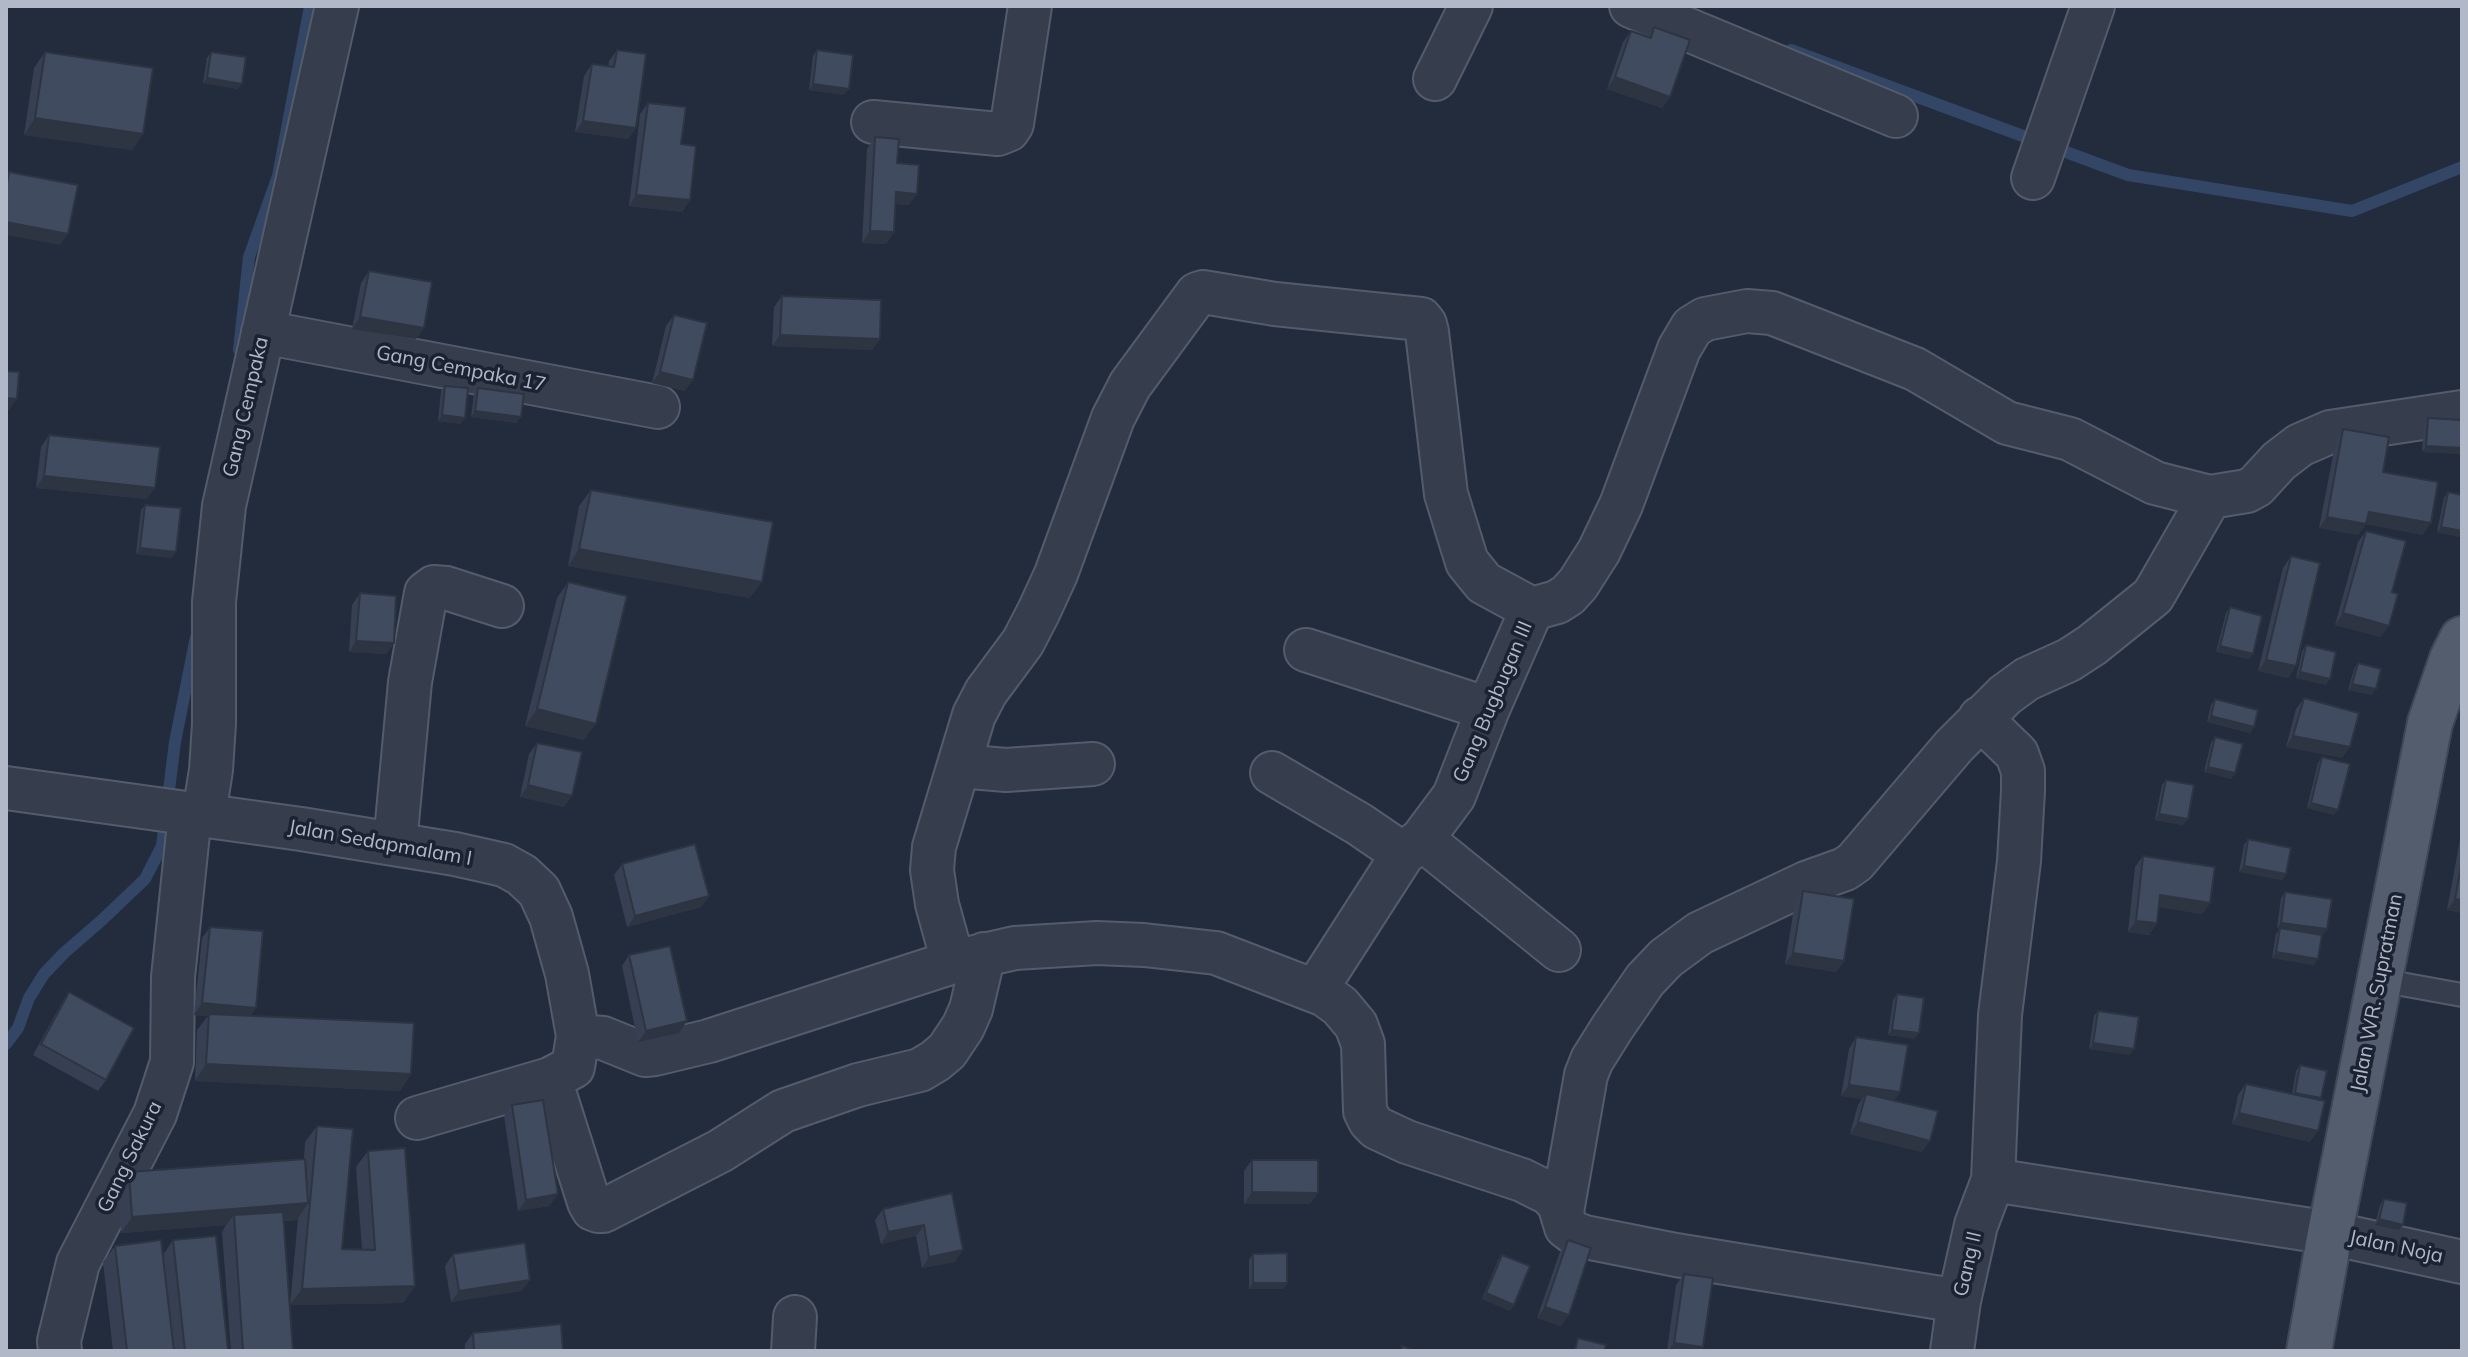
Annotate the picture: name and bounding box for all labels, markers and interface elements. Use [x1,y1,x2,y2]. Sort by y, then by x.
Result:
street label: Gang Cempaka [218,335,274,479]
street label: Gang Cempaka 17 [374,341,548,397]
street label: Gang Bugbugan III [1448,618,1538,786]
street label: Jalan Sedapmalam I [286,815,474,871]
street label: Jalan WR. Supratman [2346,892,2408,1094]
street label: Gang Sakura [93,1097,167,1217]
street label: Jalan Noja [2347,1225,2445,1269]
street label: Gang II [1949,1229,1987,1299]

